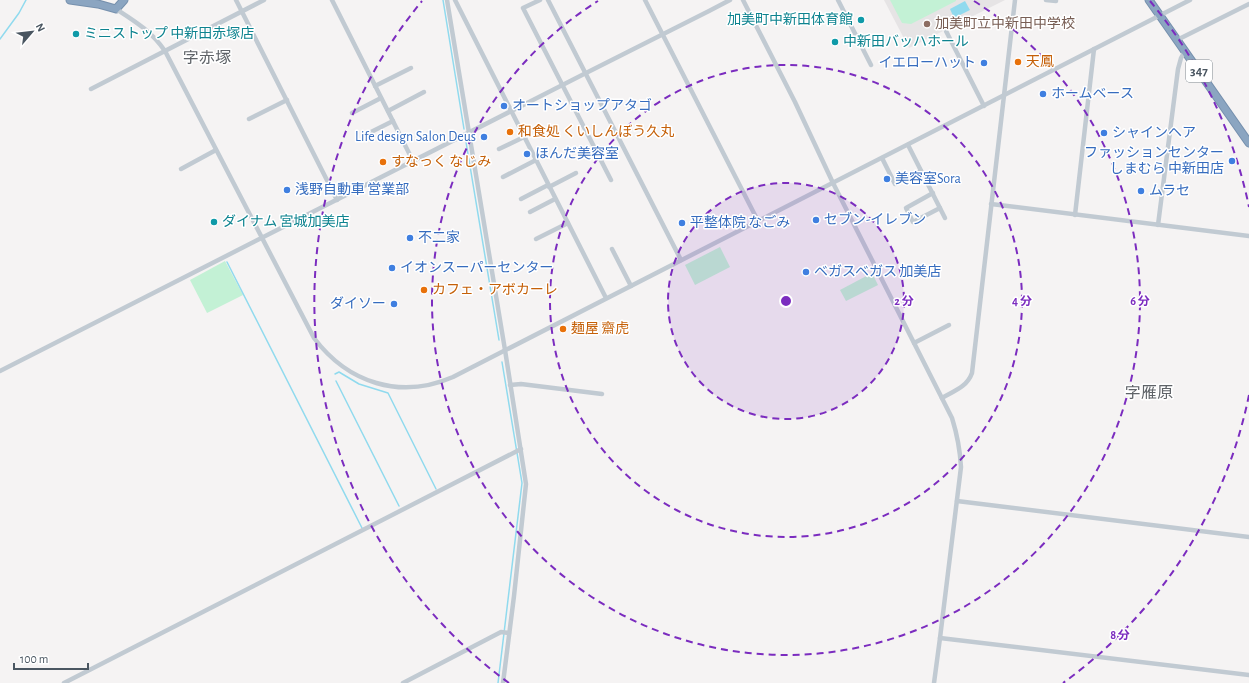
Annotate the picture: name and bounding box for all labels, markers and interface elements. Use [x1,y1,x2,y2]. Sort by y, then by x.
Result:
north arrow [12,12,52,52]
place label: 加美町中新田体育館 [727,12,853,27]
marker: 加美町中新田体育館 [856,15,866,25]
place label: 加美町立中新田中学校 [935,16,1075,31]
marker: 加美町立中新田中学校 [922,19,932,29]
text: N [34,22,47,34]
place label: ミニストップ 中新田赤塚店 [84,26,254,41]
marker: ミニストップ 中新田赤塚店 [71,29,81,39]
place label: 中新田バッハホール [843,34,969,49]
marker: 中新田バッハホール [830,37,840,47]
district label: 字赤塚 [183,50,231,66]
place label: 天鳳 [1026,55,1054,69]
place label: イエローハット [878,56,976,70]
marker: 天鳳 [1013,57,1023,67]
marker: イエローハット [979,58,989,68]
road number: 347 [1186,60,1212,82]
place label: ホームベース [1051,87,1134,101]
marker: ホームベース [1038,89,1048,99]
place label: オートショップアタゴ [512,98,652,113]
marker: オートショップアタゴ [499,101,509,111]
place label: 和食処 くいしんぼう久丸 [518,124,674,139]
place label: シャインヘア [1112,126,1196,140]
marker: 和食処 くいしんぼう久丸 [505,127,515,137]
marker: シャインヘア [1099,128,1109,138]
place label: Life design Salon Deus [355,130,476,144]
marker: Life design Salon Deus [479,132,489,142]
place label: ファッションセンター しまむら 中新田店 [1084,145,1224,176]
place label: ほんだ美容室 [535,146,619,161]
marker: ほんだ美容室 [522,149,532,159]
place label: すなっく なじみ [391,154,491,169]
marker: ファッションセンター しまむら 中新田店 [1227,156,1237,166]
marker: すなっく なじみ [378,157,388,167]
place label: 美容室Sora [895,171,961,186]
marker: 美容室Sora [882,174,892,184]
place label: 浅野自動車 営業部 [295,181,409,197]
place label: ムラセ [1149,184,1190,198]
marker: 浅野自動車 営業部 [282,185,292,195]
marker: ムラセ [1136,186,1146,196]
place label: セブン-イレブン [824,211,926,227]
place label: ダイナム 宮城加美店 [222,214,350,229]
place label: 平整体院 なごみ [690,214,790,230]
marker: セブン-イレブン [811,215,821,225]
marker: ダイナム 宮城加美店 [209,217,219,227]
marker: 平整体院 なごみ [677,218,687,228]
place label: 不二家 [418,230,460,245]
marker: 不二家 [405,233,415,243]
place label: イオンスーパーセンター [400,260,554,275]
marker: イオンスーパーセンター [387,263,397,273]
place label: ベガスベガス 加美店 [814,264,941,279]
marker: ベガスベガス 加美店 [801,267,811,277]
place label: カフェ・アボカーレ [432,282,558,297]
marker: カフェ・アボカーレ [419,285,429,295]
centre of rings [779,294,793,308]
text: 2 分 [894,295,914,307]
text: 4 分 [1012,295,1032,307]
text: 6 分 [1130,295,1150,307]
place label: ダイソー [330,296,386,311]
marker: ダイソー [389,299,399,309]
place label: 麺屋 齋虎 [571,321,629,336]
marker: 麺屋 齋虎 [558,324,568,334]
district label: 字雁原 [1125,385,1173,401]
text: 8 分 [1110,629,1130,641]
scale bar [14,645,88,671]
text: 100 m [20,653,48,665]

